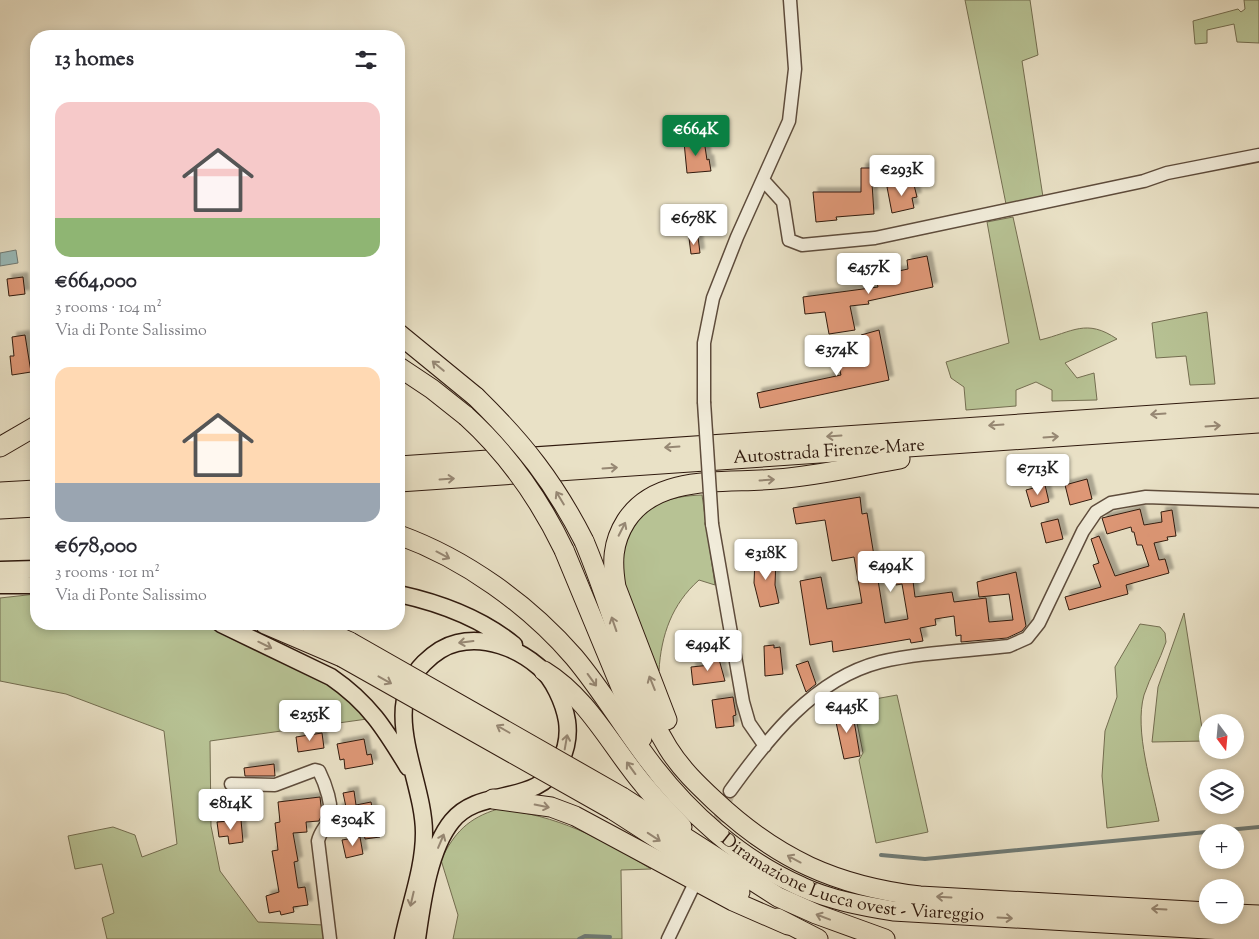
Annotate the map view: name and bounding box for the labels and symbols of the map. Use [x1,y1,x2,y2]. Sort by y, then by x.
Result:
pin: €664K [661,114,731,157]
pin: €293K [867,154,937,197]
pin: €678K [659,204,729,246]
pin: €457K [834,252,904,295]
pin: €374K [802,334,872,377]
one-way arrow [432,360,445,371]
one-way arrow [1150,409,1166,419]
one-way arrow [988,420,1004,429]
one-way arrow [1205,422,1221,431]
one-way arrow [826,432,842,441]
street label: Autostrada Firenze-Mare [732,433,926,472]
one-way arrow [1043,433,1059,442]
one-way arrow [664,443,680,452]
pin: €713K [1003,454,1073,496]
one-way arrow [601,463,617,472]
one-way arrow [439,474,455,483]
one-way arrow [759,475,775,485]
one-way arrow [555,492,565,506]
one-way arrow [617,521,627,536]
pin: €318K [731,538,801,581]
one-way arrow [436,550,451,560]
pin: €494K [856,550,926,593]
one-way arrow [609,616,618,632]
pin: €494K [673,630,743,672]
one-way arrow [458,637,474,647]
one-way arrow [257,640,272,650]
one-way arrow [587,673,597,687]
one-way arrow [377,676,392,686]
one-way arrow [647,676,656,691]
pin: €445K [812,692,882,734]
pin: €255K [275,700,345,742]
north arrow [1199,714,1244,759]
one-way arrow [497,724,511,734]
one-way arrow [562,734,572,750]
one-way arrow [626,762,637,775]
pin: €814K [196,788,266,831]
one-way arrow [533,801,549,811]
pin: €304K [318,804,388,847]
street label: Diramazione Lucca ovest - Viareggio [714,828,985,929]
one-way arrow [646,832,660,842]
one-way arrow [437,834,446,849]
one-way arrow [786,854,801,864]
one-way arrow [407,890,416,906]
one-way arrow [936,893,952,902]
one-way arrow [1151,905,1167,914]
one-way arrow [815,912,831,921]
one-way arrow [997,914,1013,923]

